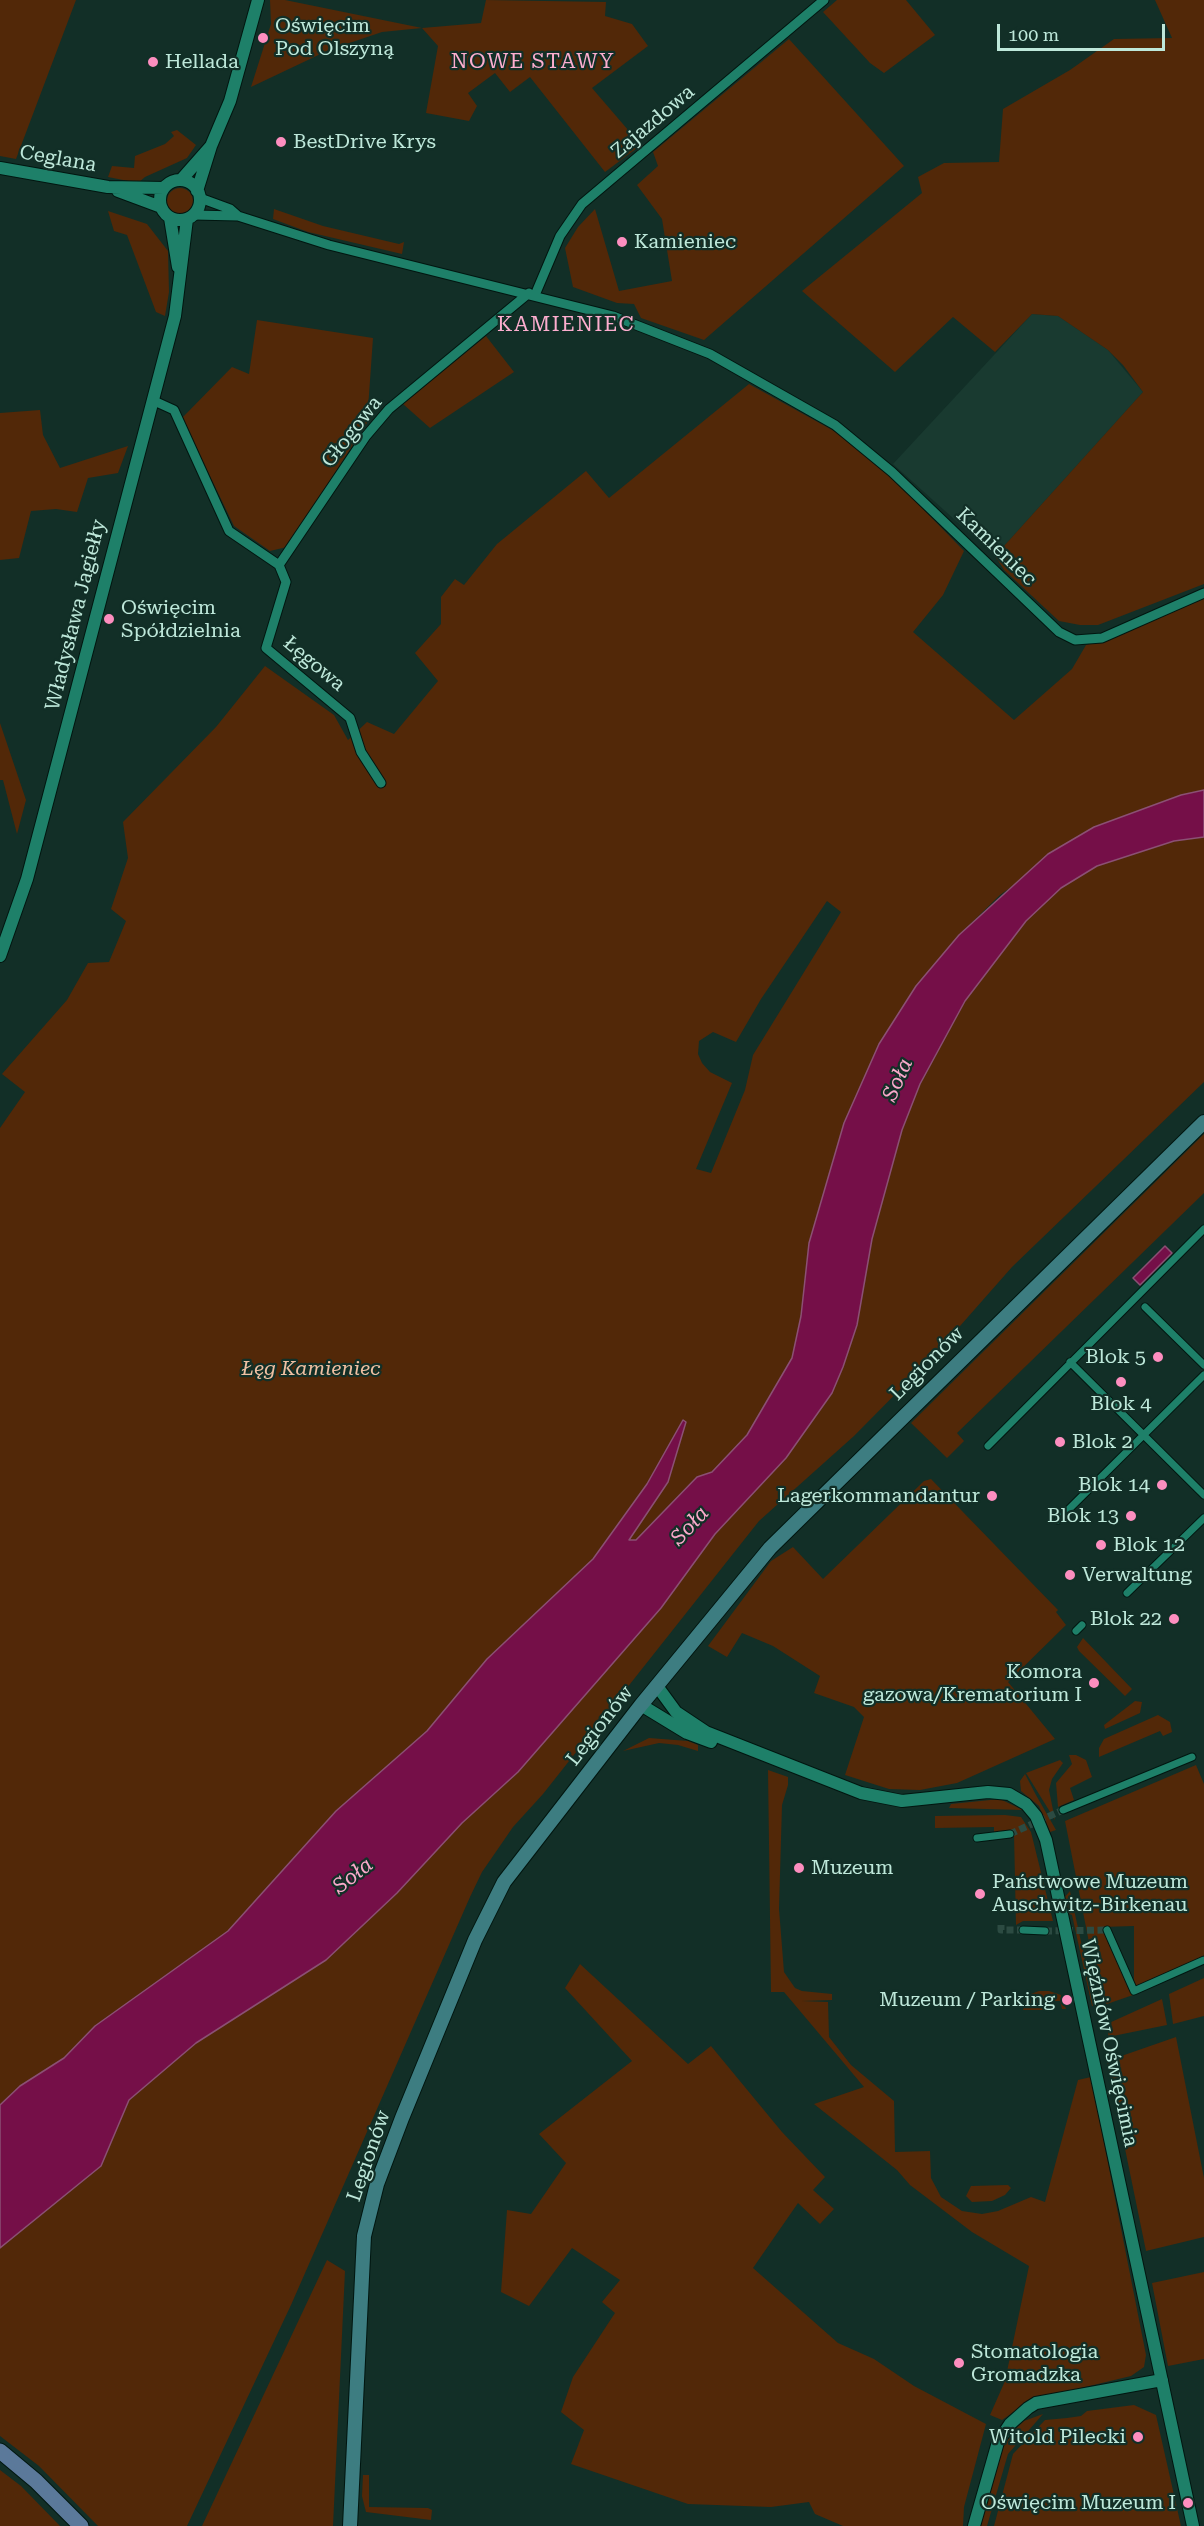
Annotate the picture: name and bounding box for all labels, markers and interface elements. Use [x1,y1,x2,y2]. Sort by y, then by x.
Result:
scale bar [1000,12,1168,50]
place label: Oświęcim Pod Olszyną [275,14,394,61]
text: 100 m [1008,24,1059,45]
marker: Oświęcim Pod Olszyną [256,31,270,45]
district label: NOWE STAWY [451,49,615,75]
place label: Hellada [165,50,239,74]
marker: Hellada [146,55,160,69]
street label: Zajazdowa [606,80,700,164]
place label: BestDrive Krys [293,130,436,154]
marker: BestDrive Krys [274,135,288,149]
street label: Ceglana [18,140,98,178]
place label: Kamieniec [634,230,736,254]
marker: Kamieniec [615,235,629,249]
district label: KAMIENIEC [497,312,635,338]
street label: Głogowa [317,392,387,472]
street label: Kamieniec [951,503,1041,591]
street label: Władysława Jagiełły [41,517,111,713]
place label: Oświęcim Spółdzielnia [121,596,241,643]
marker: Oświęcim Spółdzielnia [102,612,116,626]
street label: Łęgowa [278,631,350,697]
water label: Soła [877,1055,919,1105]
street label: Legionów [885,1322,969,1406]
place label: Blok 5 [1085,1345,1146,1369]
marker: Blok 5 [1151,1350,1165,1364]
park label: Łęg Kamieniec [242,1357,380,1381]
marker: Blok 4 [1114,1375,1128,1389]
place label: Blok 4 [1091,1392,1151,1416]
place label: Blok 2 [1072,1430,1133,1454]
marker: Blok 2 [1053,1435,1067,1449]
place label: Blok 14 [1078,1473,1150,1497]
marker: Blok 14 [1155,1478,1169,1492]
place label: Lagerkommandantur [777,1484,980,1508]
marker: Lagerkommandantur [985,1489,999,1503]
water label: Soła [666,1501,714,1551]
place label: Blok 13 [1047,1504,1119,1528]
marker: Blok 13 [1124,1509,1138,1523]
place label: Blok 12 [1113,1533,1185,1557]
marker: Blok 12 [1094,1538,1108,1552]
place label: Verwaltung [1082,1563,1192,1587]
marker: Verwaltung [1063,1568,1077,1582]
place label: Blok 22 [1090,1607,1162,1631]
marker: Blok 22 [1167,1612,1181,1626]
place label: Komora gazowa/Krematorium I [863,1660,1082,1707]
marker: Komora gazowa/Krematorium I [1087,1676,1101,1690]
street label: Legionów [561,1681,639,1771]
water label: Soła [328,1852,378,1900]
place label: Muzeum [811,1856,894,1880]
marker: Muzeum [792,1861,806,1875]
place label: Państwowe Muzeum Auschwitz-Birkenau [992,1870,1188,1917]
marker: Państwowe Muzeum Auschwitz-Birkenau [973,1887,987,1901]
street label: Więźniów Oświęcimia [1075,1937,1143,2149]
place label: Muzeum / Parking [879,1988,1055,2012]
marker: Muzeum / Parking [1060,1993,1074,2007]
street label: Legionów [342,2107,396,2205]
place label: Stomatologia Gromadzka [971,2340,1098,2387]
marker: Stomatologia Gromadzka [952,2356,966,2370]
place label: Witold Pilecki [989,2425,1126,2449]
marker: Witold Pilecki [1131,2430,1145,2444]
place label: Oświęcim Muzeum I [981,2491,1176,2515]
marker: Oświęcim Muzeum I [1181,2496,1195,2510]

